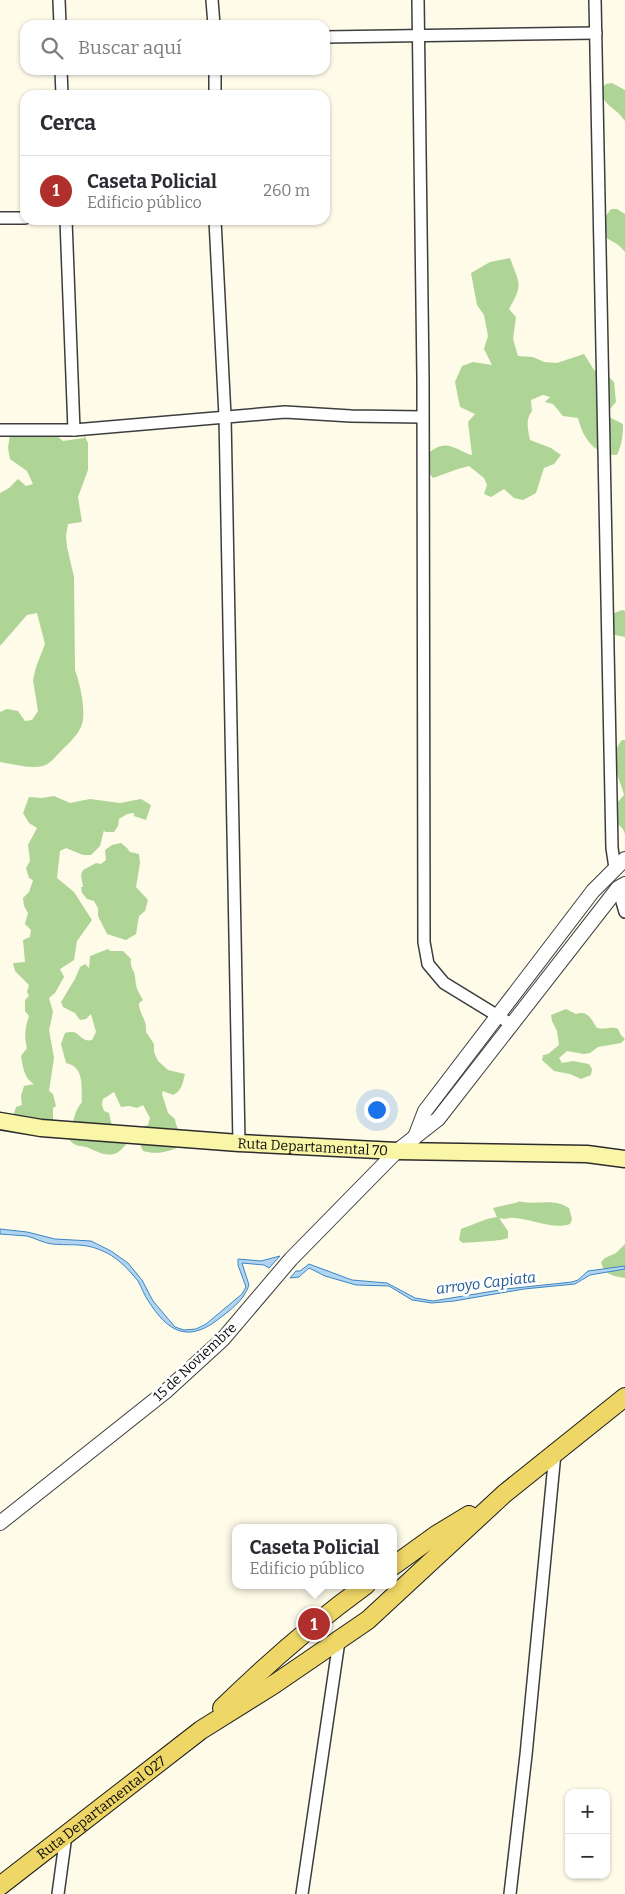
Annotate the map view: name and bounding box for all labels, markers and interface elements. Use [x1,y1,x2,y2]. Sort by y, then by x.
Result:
search box [20,20,330,75]
icon: search [38,34,66,62]
text: Buscar aquí [78,36,182,59]
text: Cerca [40,110,96,136]
text: Caseta Policial [87,170,217,193]
text: 1 [53,181,59,200]
text: 260 m [263,181,310,200]
text: Edificio público [87,193,202,212]
your location [364,1097,390,1123]
street label: Ruta Departamental 70 [237,1134,388,1159]
water label: arroyo Capiata [435,1268,537,1298]
street label: 15 de Noviembre [150,1319,240,1405]
popup [232,1524,397,1589]
text: Caseta Policial [250,1536,379,1559]
text: Edificio público [250,1559,364,1578]
pin: 1 [298,1605,330,1643]
street label: Ruta Departamental 027 [33,1752,169,1863]
map controls [565,1789,610,1879]
button: + [565,1789,610,1834]
button: − [565,1834,610,1879]

